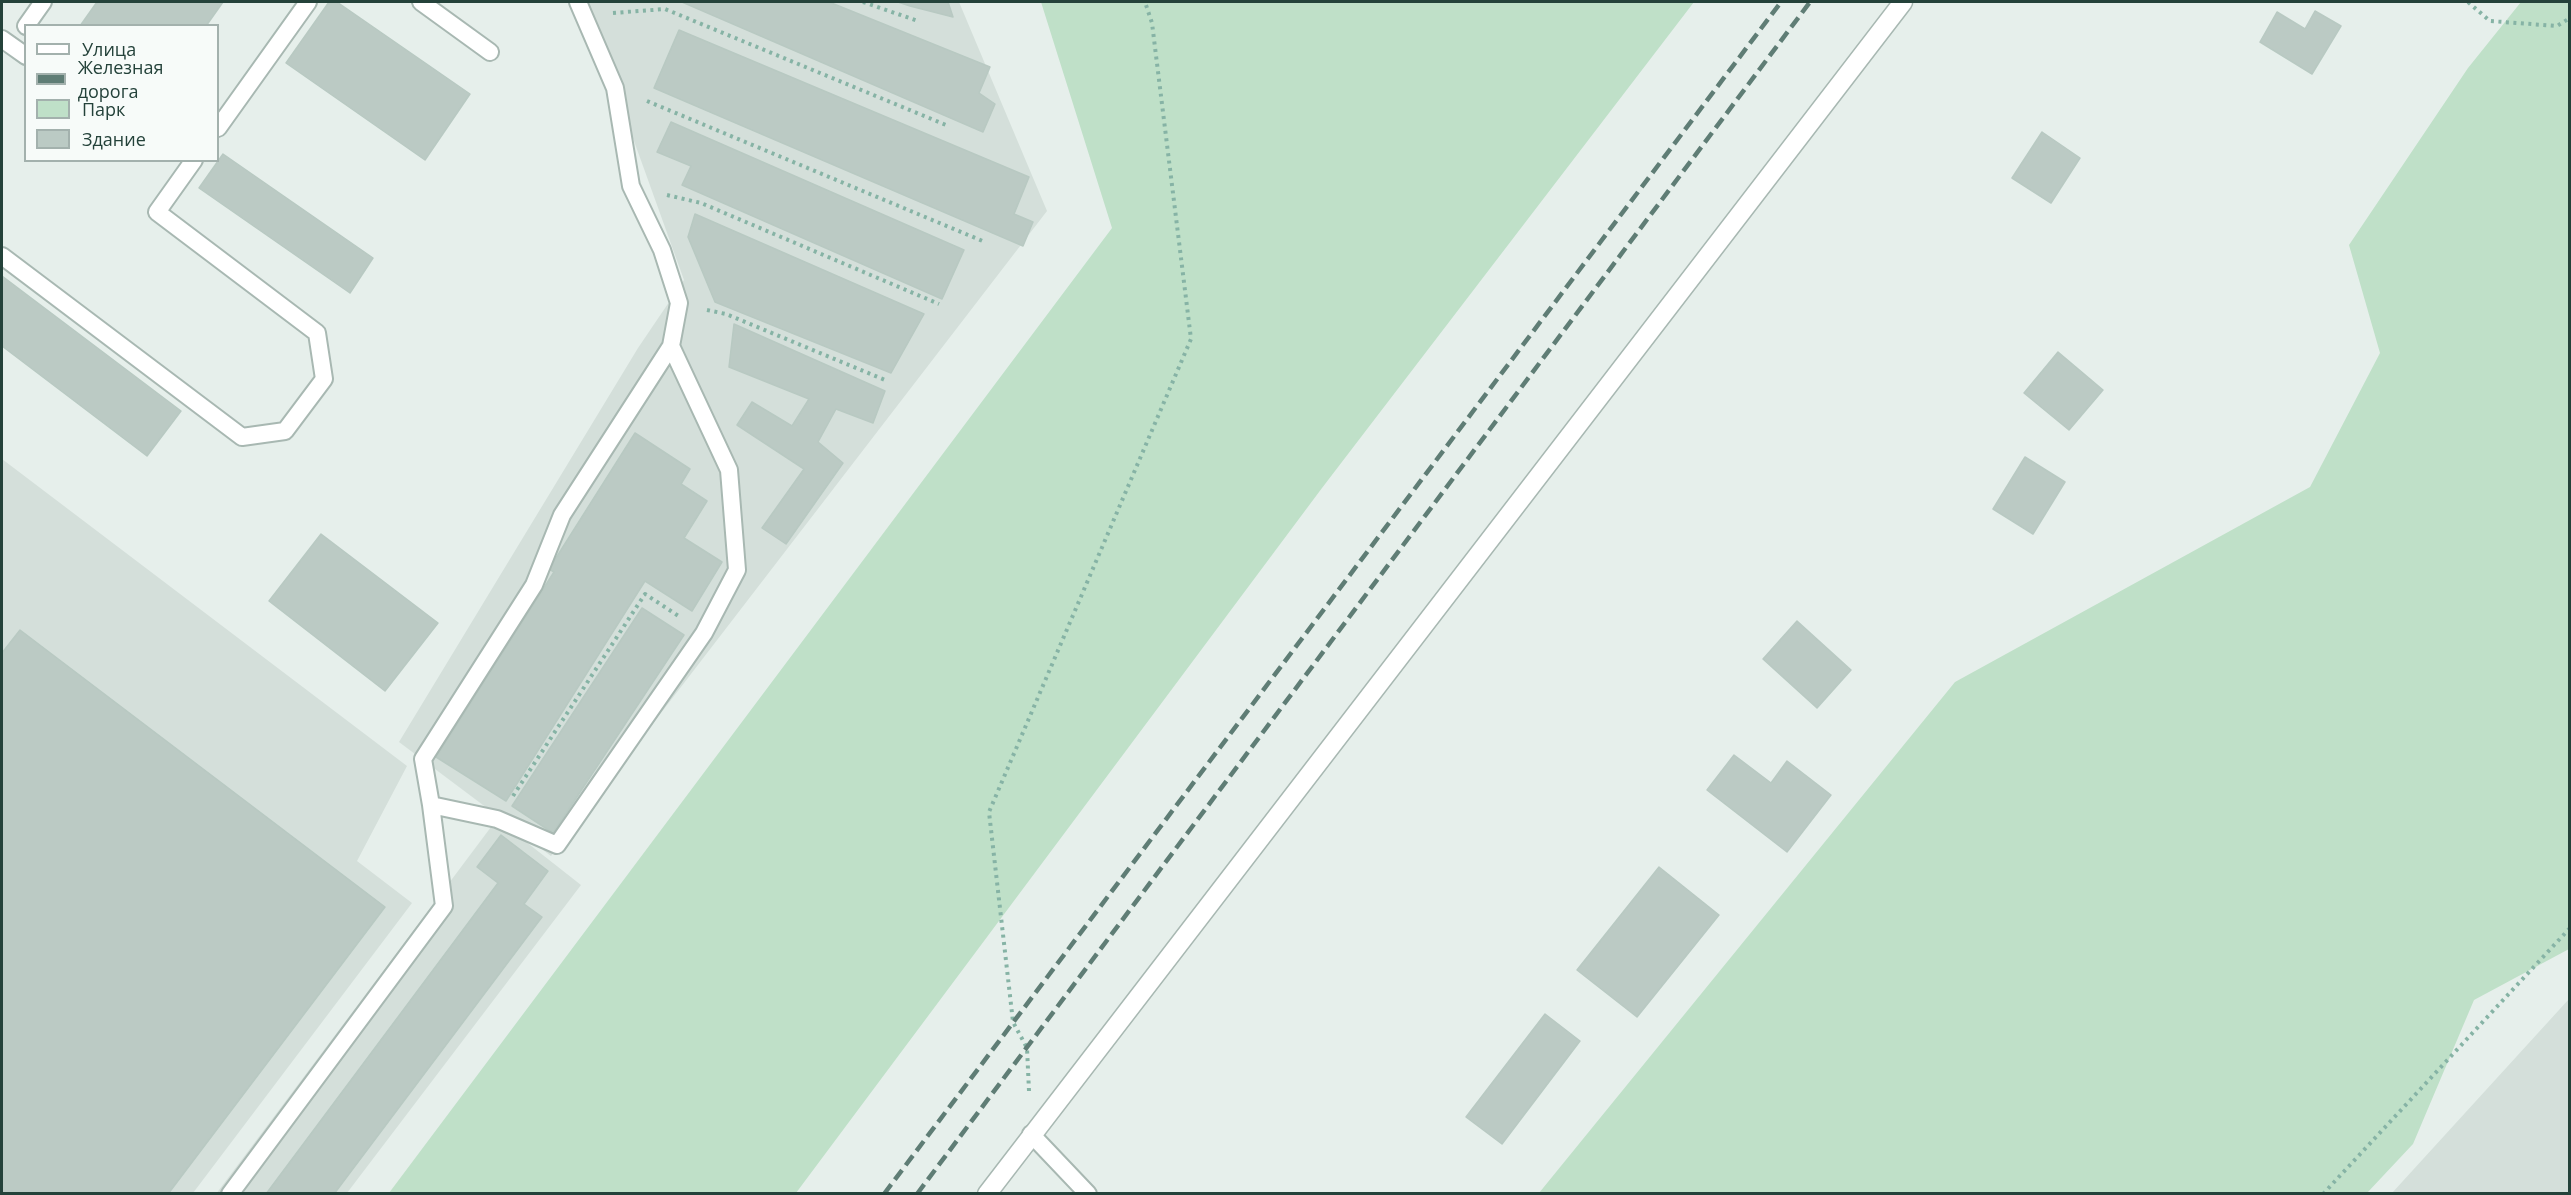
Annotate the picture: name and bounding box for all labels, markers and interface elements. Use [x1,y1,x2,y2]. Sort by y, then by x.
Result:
legend [24,24,219,162]
text: Улица [82,37,136,61]
text: Железная дорога [78,55,163,103]
text: Парк [82,97,125,121]
text: Здание [82,127,146,151]

